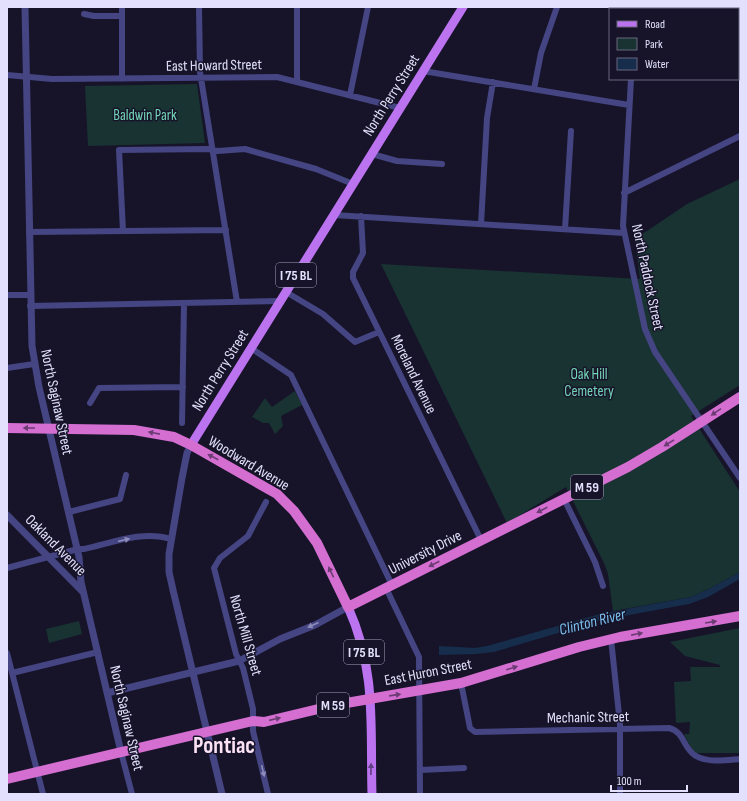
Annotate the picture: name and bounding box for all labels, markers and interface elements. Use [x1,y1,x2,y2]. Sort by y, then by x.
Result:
legend [609,8,739,80]
text: Road [645,17,665,32]
text: Park [645,37,663,52]
street label: North Perry Street [359,51,424,140]
street label: East Howard Street [166,55,263,76]
text: Water [645,57,669,72]
park label: Baldwin Park [113,106,177,125]
street label: North Paddock Street [627,222,668,332]
road number: I 75 BL [276,263,316,287]
street label: North Perry Street [188,326,253,415]
street label: Moreland Avenue [386,332,441,417]
street label: North Saginaw Street [36,348,77,457]
park label: Oak Hill Cemetery [564,365,614,401]
one-way arrow [711,409,722,416]
one-way arrow [22,425,35,431]
one-way arrow [148,429,160,435]
street label: Woodward Avenue [205,432,293,495]
one-way arrow [664,439,675,446]
one-way arrow [207,454,218,461]
road number: M 59 [571,475,603,499]
one-way arrow [536,507,548,513]
street label: Oakland Avenue [21,511,90,580]
street label: University Drive [385,526,465,579]
one-way arrow [118,536,131,542]
one-way arrow [428,561,440,567]
one-way arrow [328,566,334,578]
street label: North Mill Street [225,593,266,678]
water label: Clinton River [557,605,628,640]
one-way arrow [705,619,717,625]
one-way arrow [308,622,319,628]
one-way arrow [631,631,643,637]
road number: I 75 BL [344,640,384,664]
street label: East Huron Street [383,655,474,690]
street label: North Saginaw Street [105,664,148,773]
one-way arrow [506,665,518,671]
one-way arrow [389,692,401,698]
road number: M 59 [317,693,349,717]
street label: Mechanic Street [547,707,630,728]
one-way arrow [269,716,281,722]
district label: Pontiac [193,732,255,760]
one-way arrow [368,762,374,775]
one-way arrow [260,765,266,777]
scale bar [611,767,687,793]
text: 100 m [617,774,642,789]

